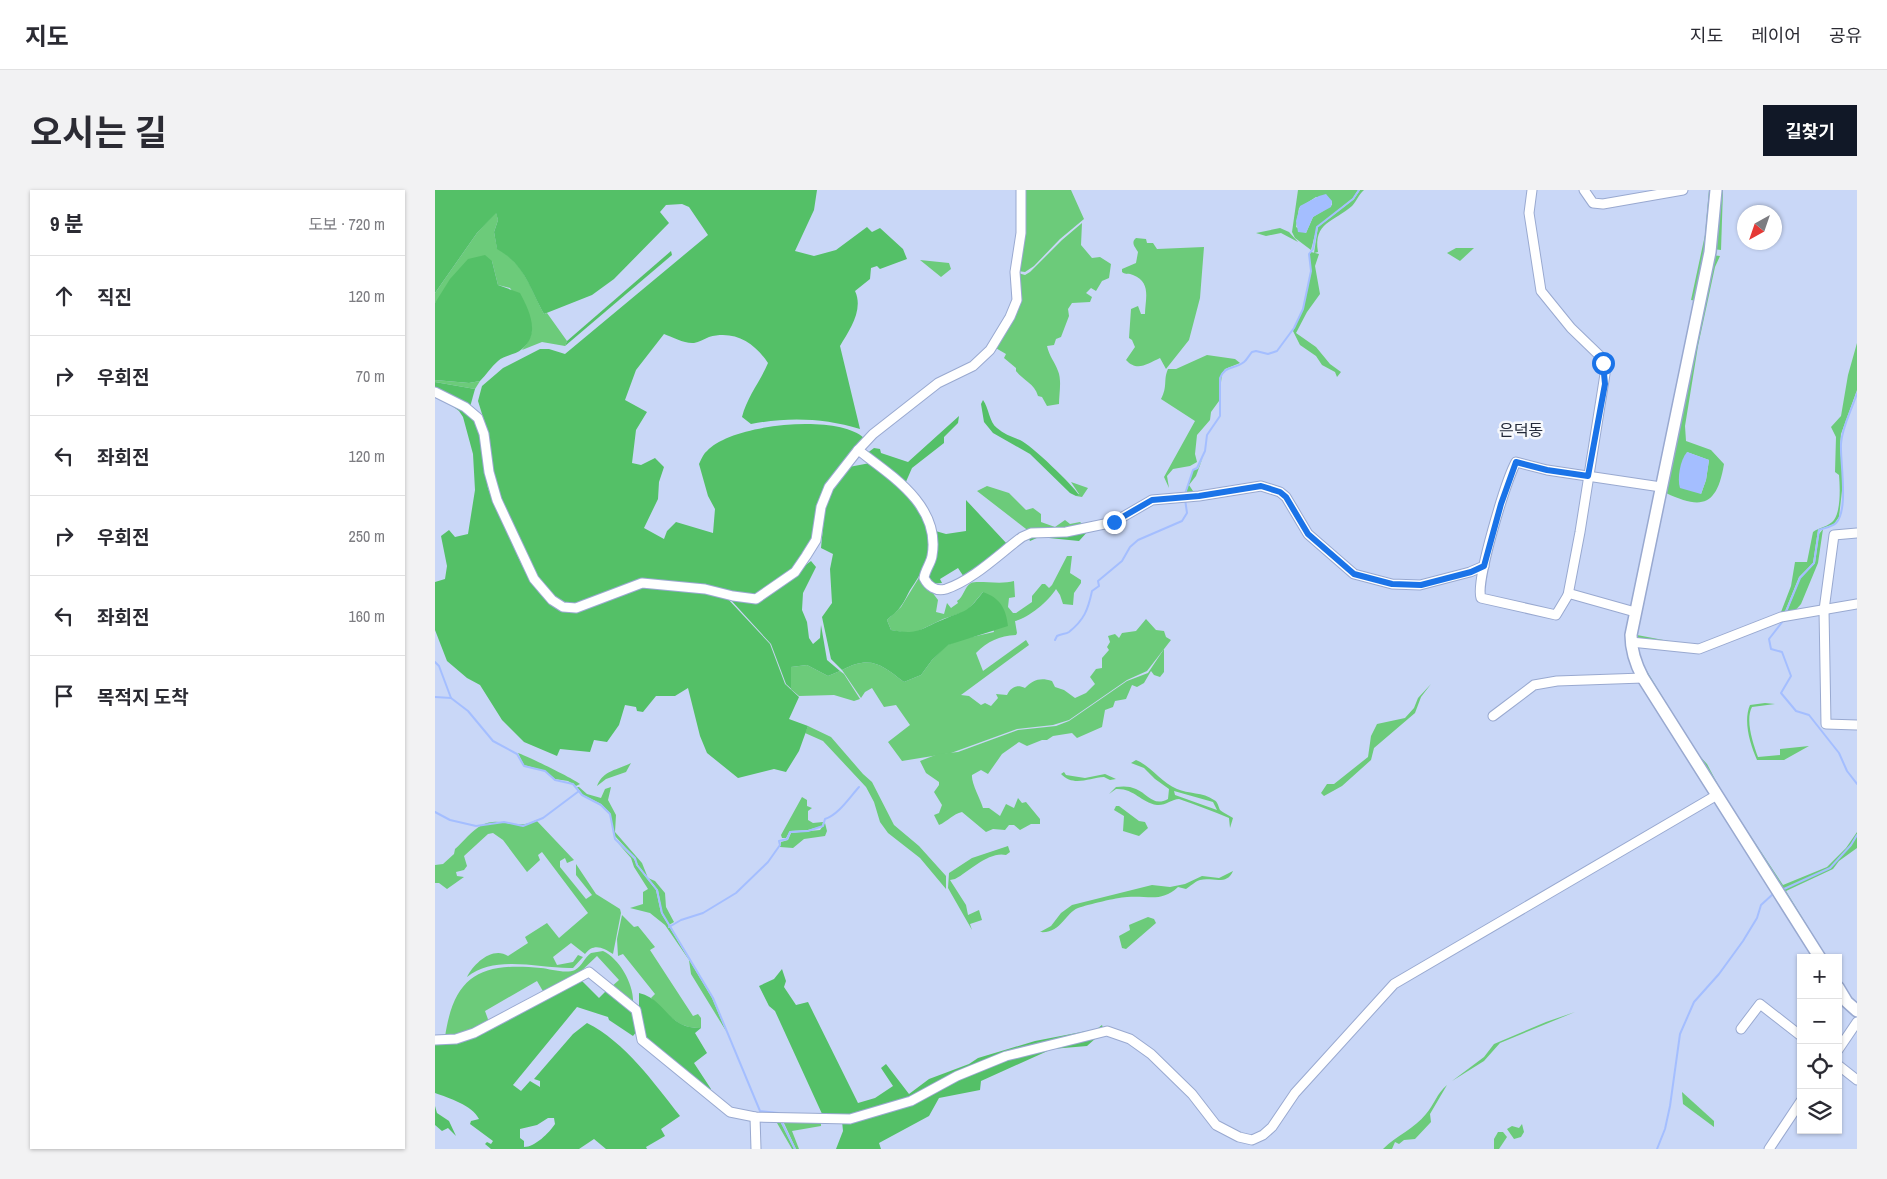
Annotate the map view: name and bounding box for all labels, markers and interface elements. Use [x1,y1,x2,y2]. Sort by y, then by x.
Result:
text: 지도 [25,20,69,52]
text: 지도 [1690,23,1723,48]
text: 레이어 [1751,23,1801,48]
text: 공유 [1829,23,1862,48]
button: 길찾기 [1763,105,1857,156]
text: 오시는 길 [30,109,167,156]
north arrow [1737,205,1782,250]
text: 9 분 [50,209,84,238]
text: 도보 · 720 m [308,213,385,235]
icon: ahead [50,282,78,310]
text: 직진 [97,284,132,310]
text: 120 m [349,285,385,307]
route start [1592,352,1615,375]
icon: right [50,362,78,390]
text: 우회전 [97,364,149,390]
text: 70 m [356,365,385,387]
district label: 은덕동 [1499,419,1543,441]
icon: left [50,442,78,470]
text: 좌회전 [97,444,149,470]
text: 120 m [349,445,385,467]
route end [1103,511,1126,534]
icon: right [50,522,78,550]
text: 우회전 [97,524,149,550]
text: 250 m [349,525,385,547]
icon: left [50,602,78,630]
text: 좌회전 [97,604,149,630]
text: 160 m [349,605,385,627]
icon: arrive [50,682,78,710]
text: 목적지 도착 [97,684,189,710]
map controls [1797,954,1842,1134]
button: + [1797,954,1842,999]
button: − [1797,999,1842,1044]
button: locate [1797,1044,1842,1089]
button: layers [1797,1089,1842,1134]

